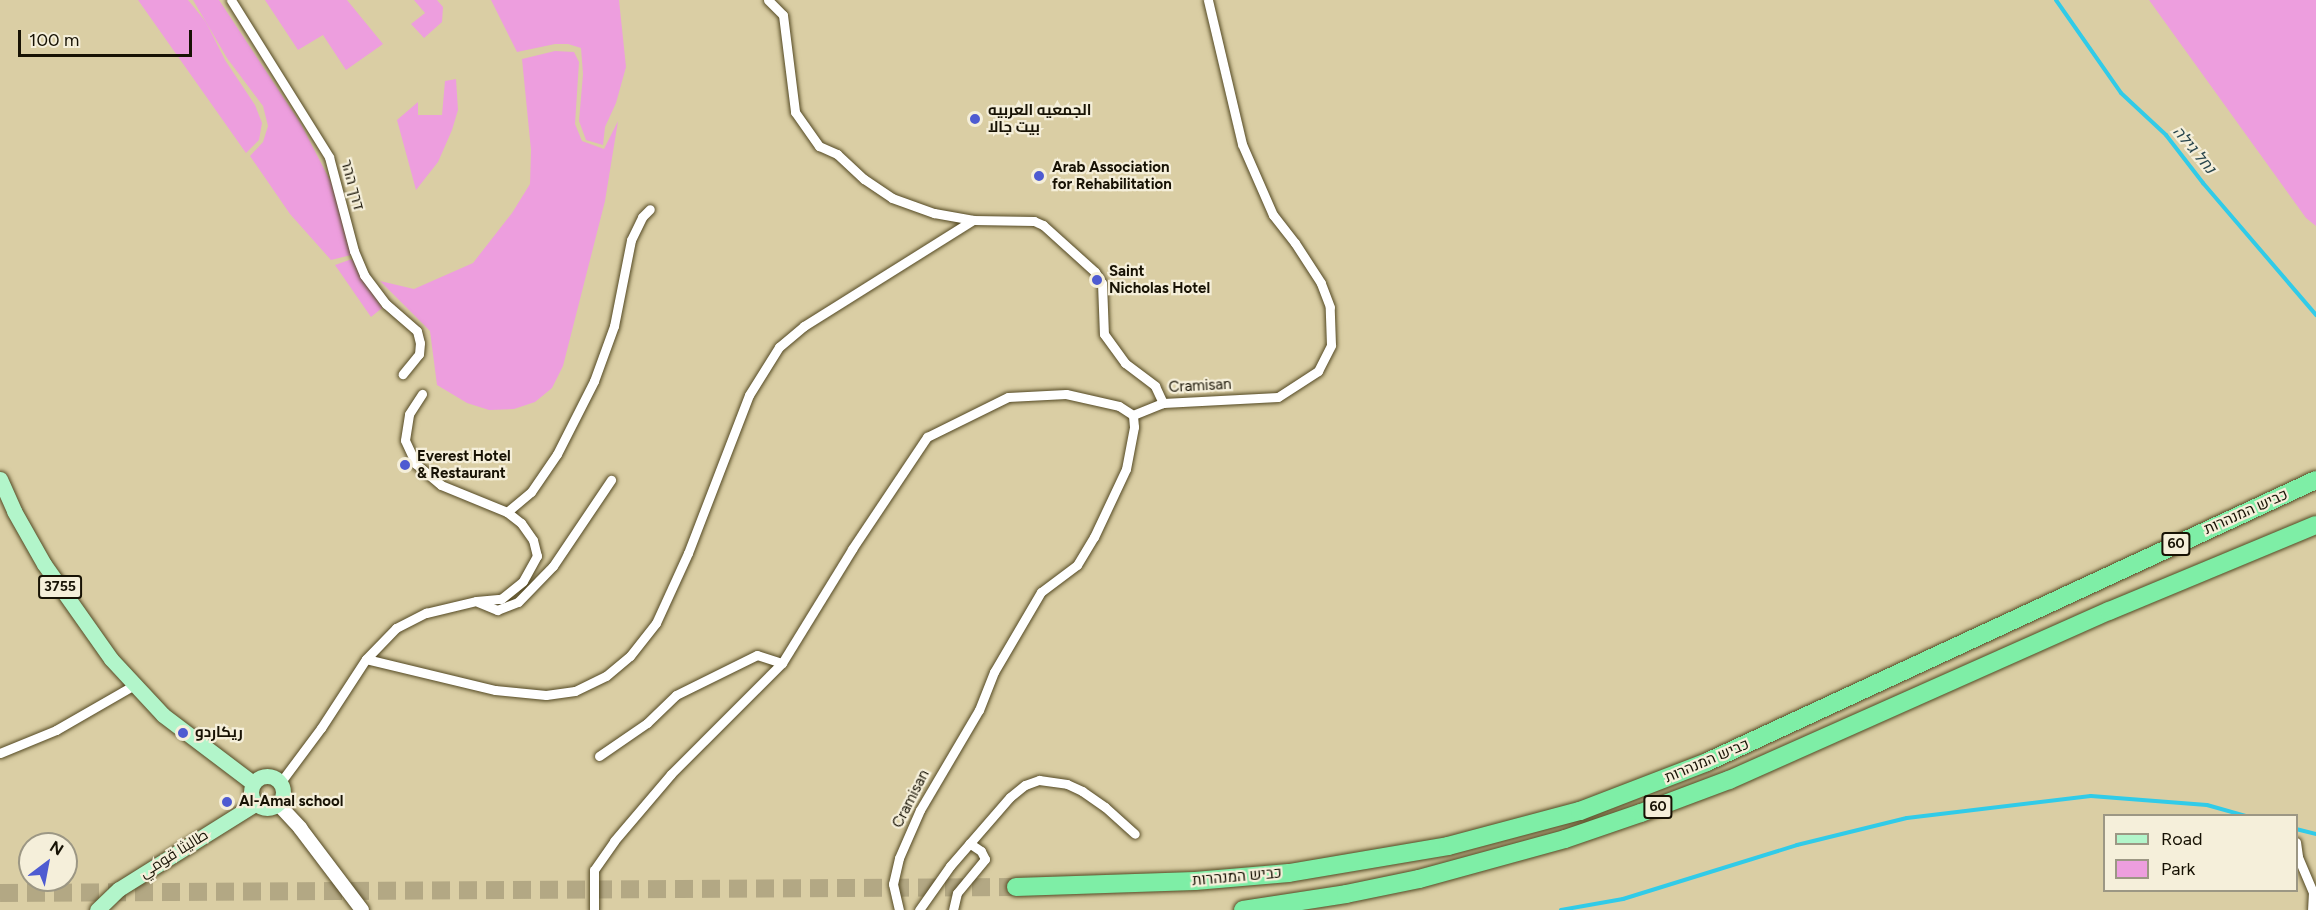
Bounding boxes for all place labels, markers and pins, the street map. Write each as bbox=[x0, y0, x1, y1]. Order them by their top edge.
place label: الجمعيه العربيه بيت جالا bbox=[988, 101, 1091, 136]
marker: الجمعيه العربيه بيت جالا bbox=[966, 110, 984, 128]
place label: Arab Association for Rehabilitation bbox=[1052, 158, 1172, 193]
marker: Arab Association for Rehabilitation bbox=[1030, 167, 1048, 185]
place label: Saint Nicholas Hotel bbox=[1109, 262, 1210, 297]
marker: Saint Nicholas Hotel bbox=[1090, 273, 1104, 287]
place label: Everest Hotel & Restaurant bbox=[417, 447, 511, 482]
marker: Everest Hotel & Restaurant bbox=[398, 458, 412, 472]
place label: ريكاردو bbox=[195, 724, 243, 742]
marker: ريكاردو bbox=[176, 726, 190, 740]
place label: Al-Amal school bbox=[239, 793, 343, 811]
marker: Al-Amal school bbox=[220, 795, 234, 809]

